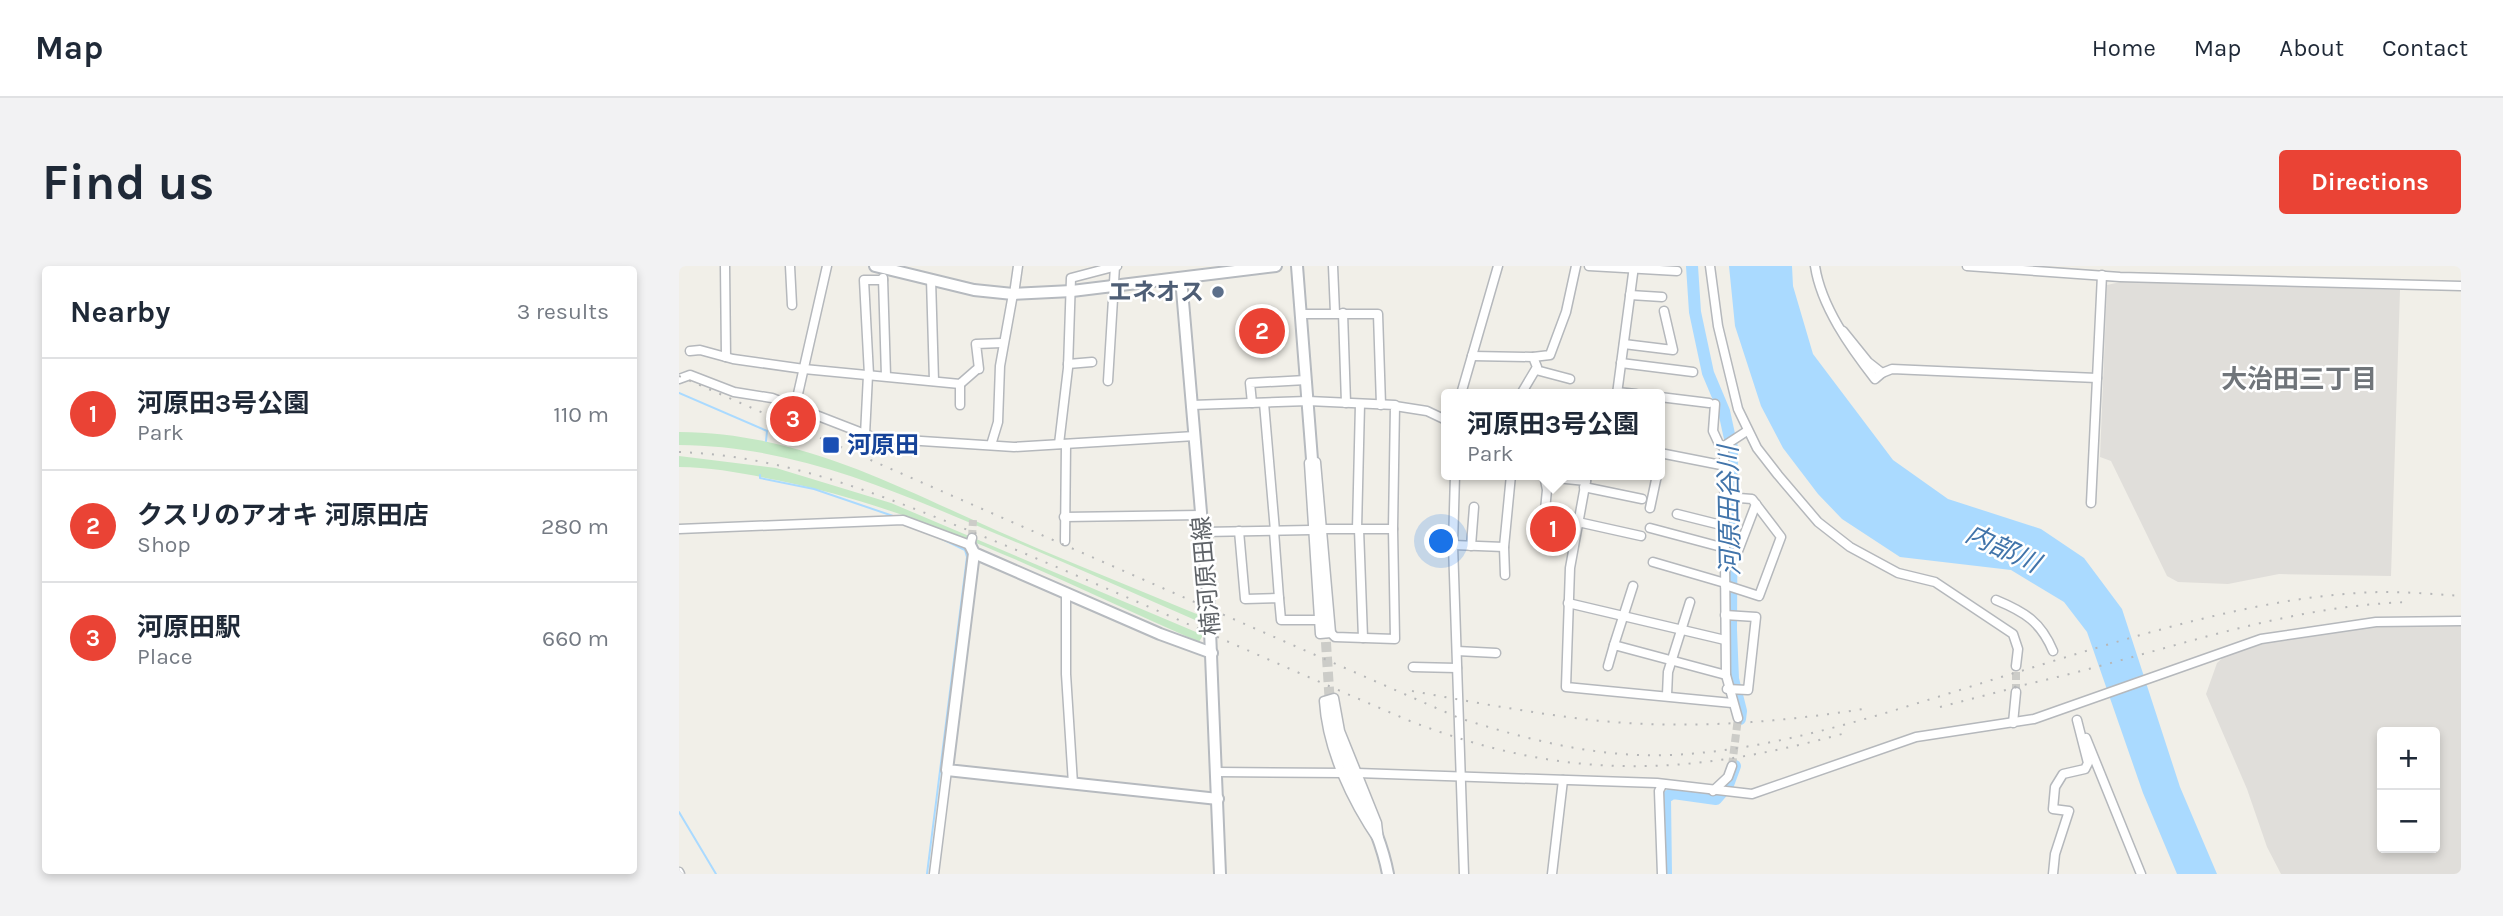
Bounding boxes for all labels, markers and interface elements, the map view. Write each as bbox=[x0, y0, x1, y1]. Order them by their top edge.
text: Map bbox=[35, 29, 103, 67]
text: Home bbox=[2092, 34, 2156, 62]
text: Map bbox=[2194, 34, 2241, 62]
text: About bbox=[2279, 34, 2344, 62]
text: Contact bbox=[2382, 34, 2468, 62]
button: Directions bbox=[2279, 150, 2461, 214]
text: Find us bbox=[42, 154, 214, 211]
place label: エネオス bbox=[1108, 278, 1204, 306]
marker: エネオス bbox=[1210, 284, 1226, 300]
text: Nearby bbox=[70, 294, 170, 330]
text: 3 results bbox=[517, 298, 609, 325]
pin: 2 bbox=[1239, 305, 1285, 357]
district label: 大治田三丁目 bbox=[2221, 364, 2377, 395]
text: 河原田3号公園 bbox=[137, 388, 309, 419]
popup bbox=[1441, 389, 1665, 480]
pin: 3 bbox=[770, 393, 816, 445]
text: 1 bbox=[89, 401, 97, 428]
text: 110 m bbox=[553, 401, 609, 428]
text: 河原田3号公園 bbox=[1467, 409, 1639, 440]
text: Park bbox=[137, 419, 184, 446]
place label: 河原田 bbox=[847, 431, 919, 459]
marker: 河原田 bbox=[821, 435, 841, 455]
text: Park bbox=[1467, 440, 1514, 467]
water label: 河原田谷川 bbox=[1713, 443, 1746, 576]
text: クスリのアオキ 河原田店 bbox=[137, 500, 429, 531]
pin: 1 bbox=[1530, 503, 1576, 555]
text: 2 bbox=[86, 513, 100, 540]
text: 280 m bbox=[541, 513, 609, 540]
street label: 楠河原田線 bbox=[1187, 515, 1225, 637]
water label: 内部川 bbox=[1961, 518, 2047, 580]
your location bbox=[1424, 524, 1458, 558]
text: Shop bbox=[137, 531, 191, 558]
text: 河原田駅 bbox=[137, 612, 241, 643]
text: 3 bbox=[86, 625, 100, 652]
text: 660 m bbox=[542, 625, 609, 652]
text: Place bbox=[137, 643, 193, 670]
map controls bbox=[2377, 727, 2440, 853]
button: + bbox=[2377, 727, 2440, 790]
button: − bbox=[2377, 790, 2440, 853]

